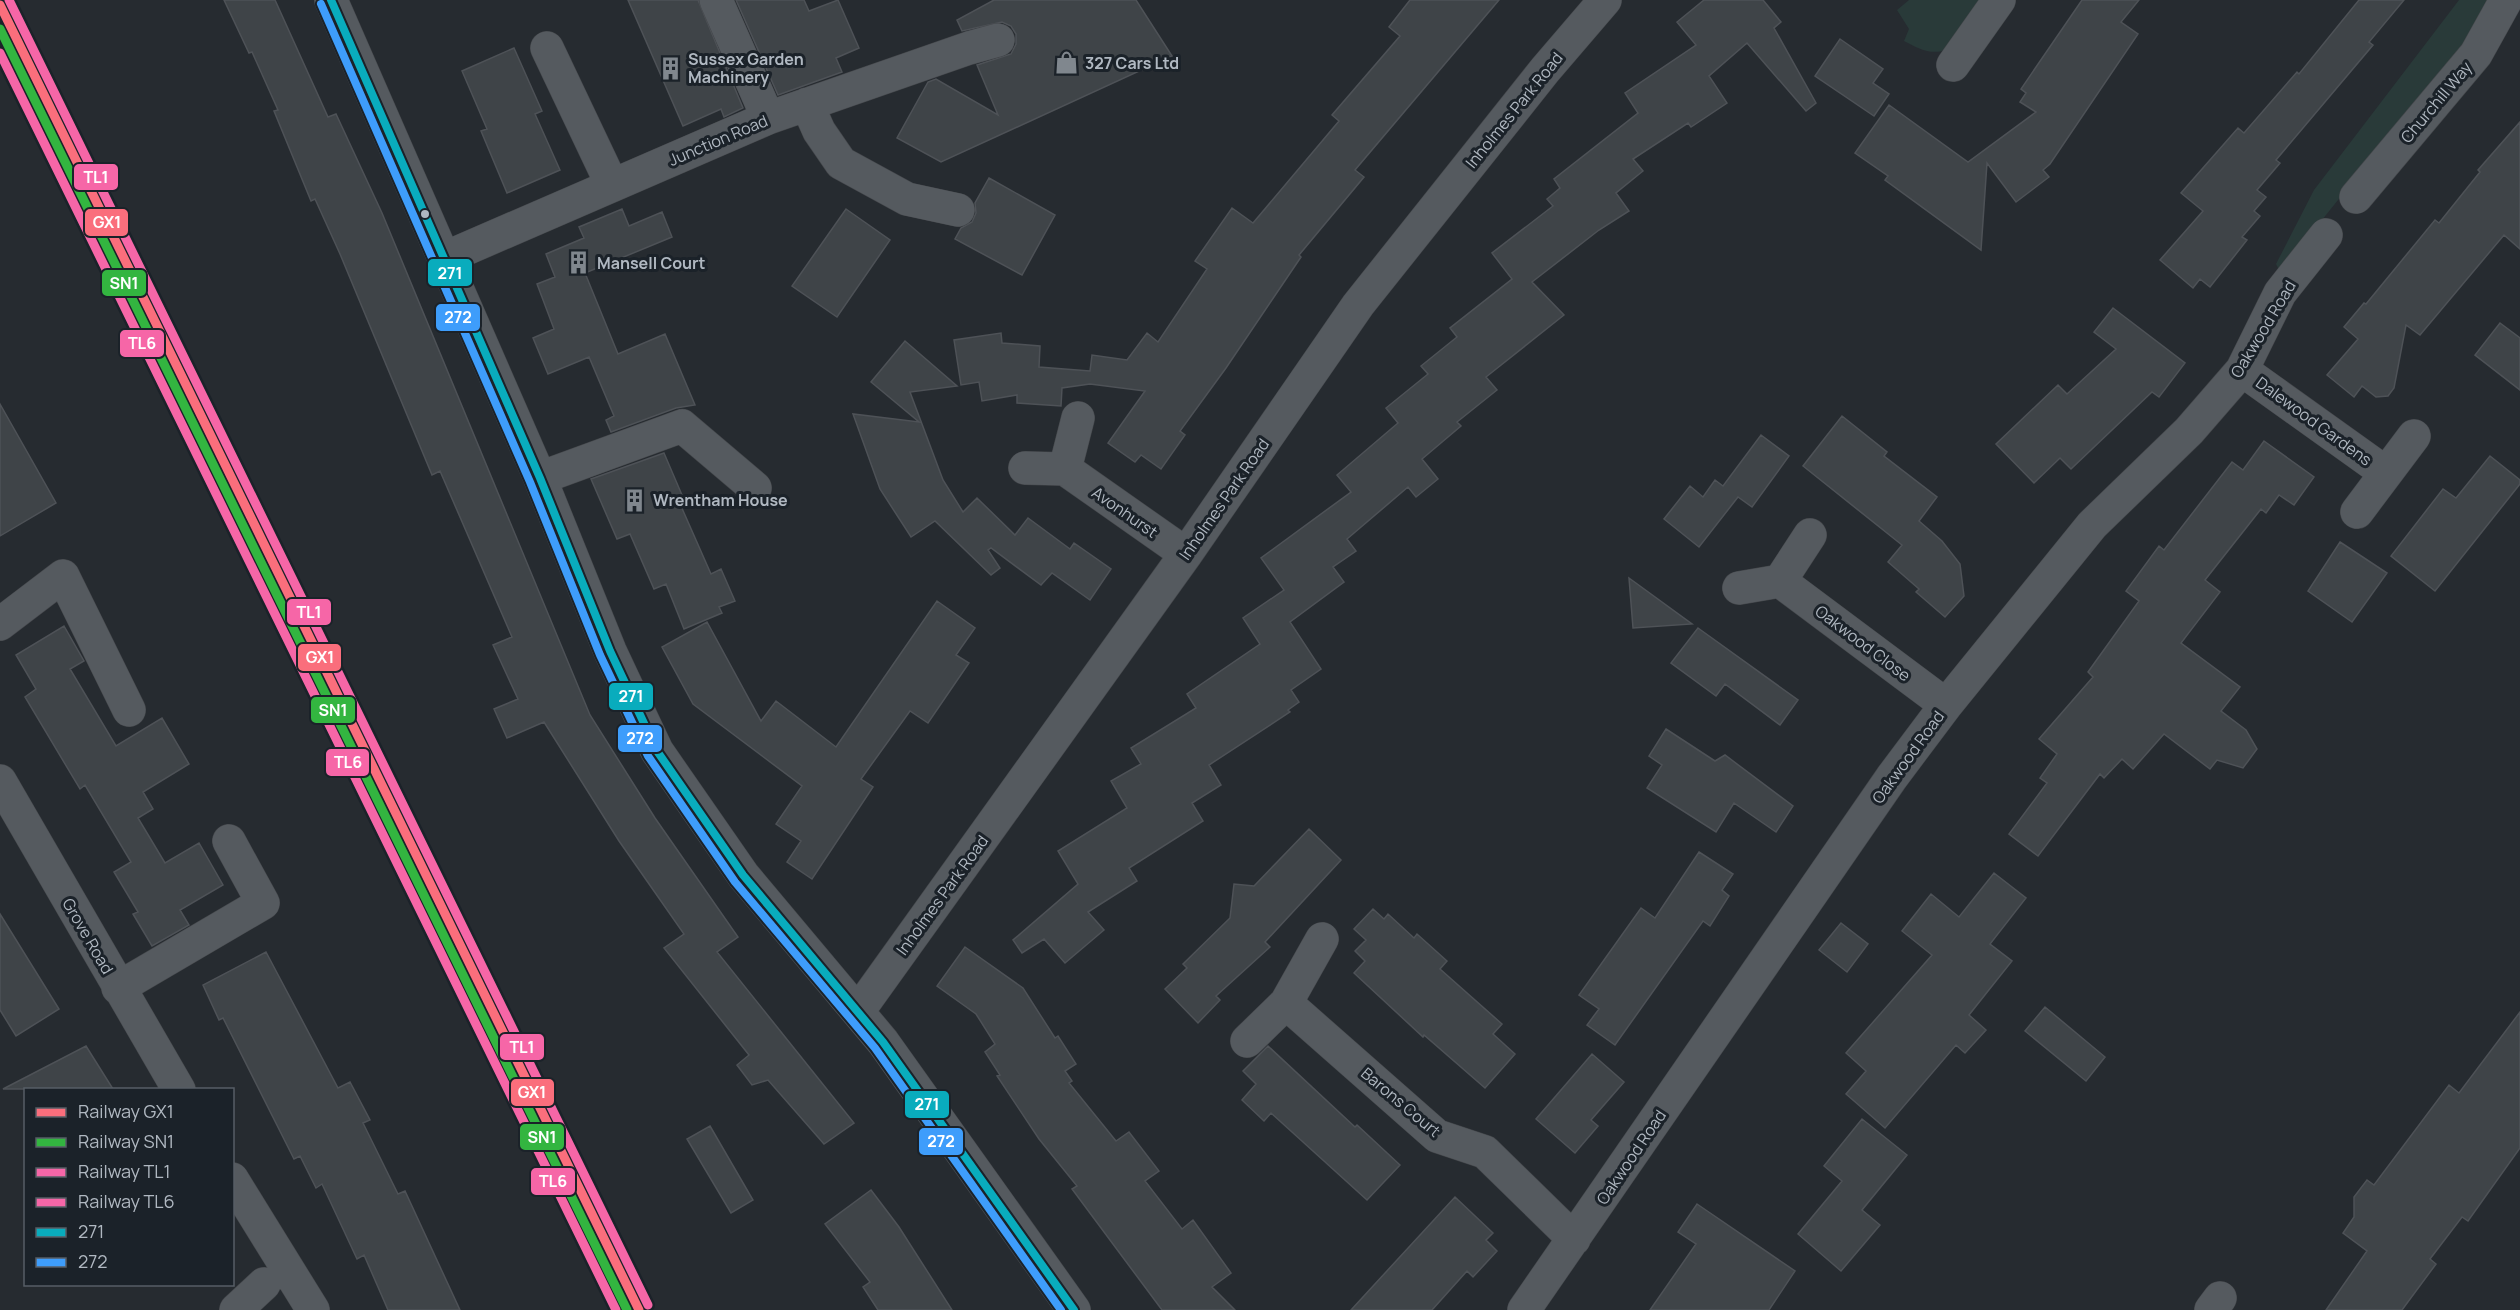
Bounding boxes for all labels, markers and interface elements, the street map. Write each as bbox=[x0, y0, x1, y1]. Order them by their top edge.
street label: Inholmes Park Road bbox=[1460, 47, 1568, 173]
place label: Sussex Garden Machinery bbox=[688, 48, 804, 88]
shop icon: 327 Cars Ltd bbox=[1054, 50, 1080, 76]
place label: 327 Cars Ltd bbox=[1085, 52, 1179, 74]
building icon: Sussex Garden Machinery bbox=[657, 55, 683, 81]
street label: Churchill Way bbox=[2395, 56, 2477, 147]
street label: Junction Road bbox=[665, 109, 771, 171]
line badge: TL1 bbox=[73, 163, 119, 191]
text: TL1 bbox=[83, 166, 109, 188]
line badge: GX1 bbox=[84, 208, 129, 237]
unlabelled marker bbox=[419, 208, 431, 220]
text: GX1 bbox=[93, 211, 121, 233]
building icon: Mansell Court bbox=[566, 250, 592, 276]
place label: Mansell Court bbox=[597, 252, 705, 274]
line badge: 271 bbox=[427, 258, 473, 287]
text: 271 bbox=[437, 262, 463, 284]
line badge: SN1 bbox=[101, 269, 147, 297]
text: SN1 bbox=[109, 272, 139, 294]
street label: Oakwood Road bbox=[2225, 276, 2301, 382]
line badge: 272 bbox=[435, 303, 481, 332]
text: 272 bbox=[444, 306, 472, 328]
line badge: TL6 bbox=[119, 329, 165, 358]
text: TL6 bbox=[128, 332, 156, 354]
street label: Dalewood Gardens bbox=[2252, 371, 2376, 471]
street label: Inholmes Park Road bbox=[1174, 434, 1274, 564]
street label: Avonhurst bbox=[1088, 481, 1162, 543]
building icon: Wrentham House bbox=[622, 487, 648, 513]
place label: Wrentham House bbox=[653, 489, 788, 511]
line badge: TL1 bbox=[286, 598, 332, 626]
street label: Oakwood Close bbox=[1811, 600, 1915, 686]
text: TL1 bbox=[296, 601, 322, 623]
line badge: GX1 bbox=[297, 643, 342, 672]
text: GX1 bbox=[306, 646, 334, 668]
line badge: 271 bbox=[608, 682, 654, 711]
text: 271 bbox=[618, 685, 644, 707]
line badge: SN1 bbox=[310, 696, 356, 724]
text: SN1 bbox=[318, 699, 348, 721]
street label: Oakwood Road bbox=[1867, 706, 1949, 808]
line badge: 272 bbox=[617, 724, 663, 753]
text: 272 bbox=[626, 727, 654, 749]
line badge: TL6 bbox=[325, 748, 370, 777]
text: TL6 bbox=[334, 751, 362, 773]
street label: Inholmes Park Road bbox=[891, 831, 993, 959]
street label: Grove Road bbox=[57, 894, 119, 978]
line badge: TL1 bbox=[499, 1033, 545, 1061]
text: TL1 bbox=[509, 1036, 535, 1058]
street label: Barons Court bbox=[1357, 1062, 1445, 1142]
line badge: GX1 bbox=[510, 1078, 555, 1107]
text: GX1 bbox=[518, 1081, 546, 1103]
legend bbox=[24, 1088, 234, 1286]
line badge: 271 bbox=[904, 1090, 950, 1119]
text: 271 bbox=[914, 1093, 940, 1115]
text: Railway GX1 bbox=[78, 1099, 174, 1123]
street label: Oakwood Road bbox=[1591, 1105, 1671, 1209]
line badge: SN1 bbox=[519, 1123, 565, 1151]
text: SN1 bbox=[527, 1126, 557, 1148]
line badge: 272 bbox=[918, 1127, 964, 1156]
text: Railway SN1 bbox=[78, 1129, 174, 1153]
text: 272 bbox=[927, 1130, 955, 1152]
text: Railway TL1 bbox=[78, 1159, 171, 1183]
line badge: TL6 bbox=[530, 1167, 576, 1196]
text: TL6 bbox=[539, 1170, 567, 1192]
text: Railway TL6 bbox=[78, 1189, 175, 1213]
text: 271 bbox=[78, 1219, 104, 1243]
text: 272 bbox=[78, 1249, 108, 1273]

